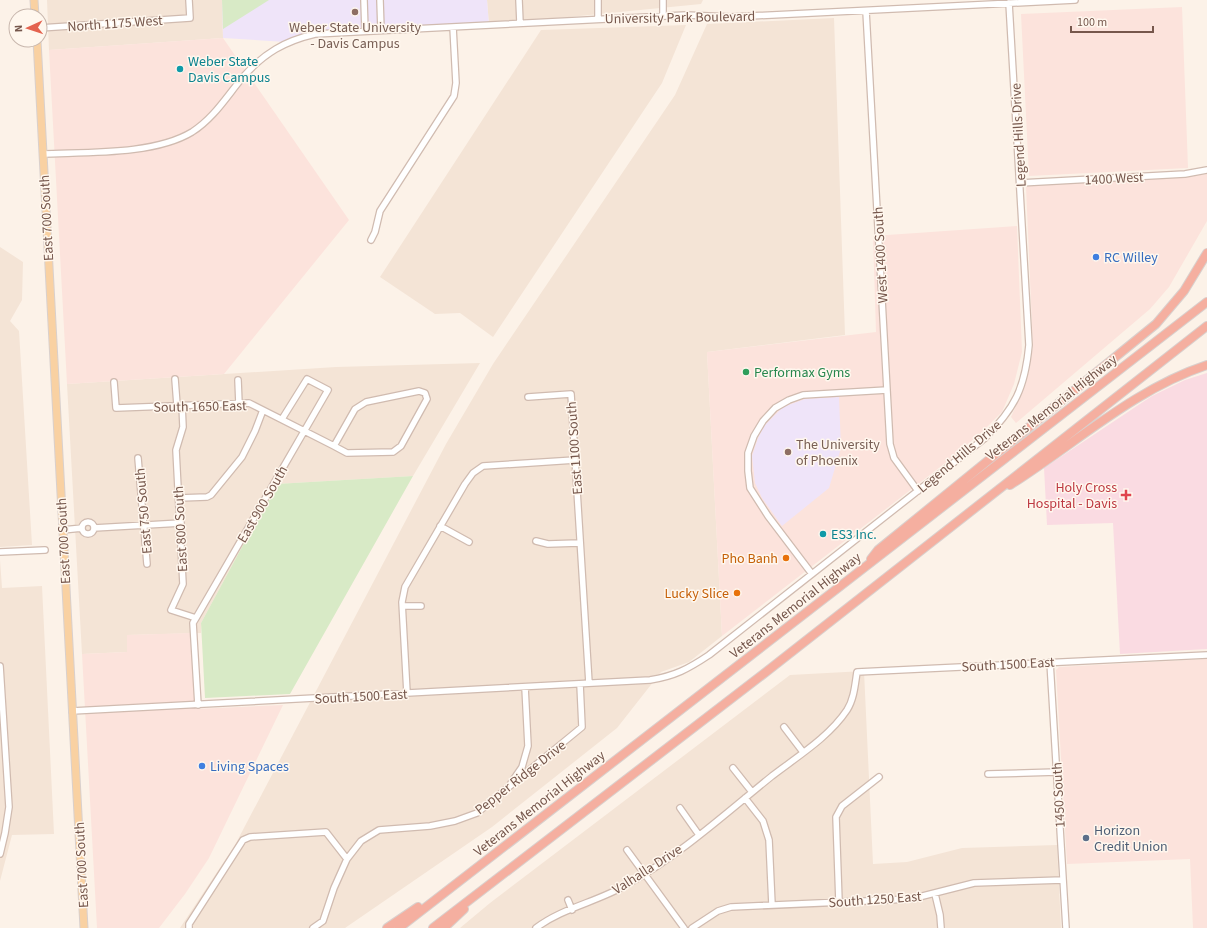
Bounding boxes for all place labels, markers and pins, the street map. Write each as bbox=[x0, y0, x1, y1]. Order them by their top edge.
marker: Weber State University - Davis Campus bbox=[350, 7, 360, 17]
place label: Weber State University - Davis Campus bbox=[289, 18, 421, 54]
place label: Weber State Davis Campus bbox=[188, 52, 270, 88]
marker: Weber State Davis Campus bbox=[175, 64, 185, 74]
place label: RC Willey bbox=[1104, 248, 1158, 268]
marker: RC Willey bbox=[1091, 252, 1101, 262]
place label: Performax Gyms bbox=[754, 363, 850, 383]
marker: Performax Gyms bbox=[741, 367, 751, 377]
place label: The University of Phoenix bbox=[796, 435, 880, 471]
marker: The University of Phoenix bbox=[783, 447, 793, 457]
place label: Holy Cross Hospital - Davis bbox=[1027, 478, 1117, 514]
marker: Holy Cross Hospital - Davis bbox=[1120, 489, 1132, 501]
place label: ES3 Inc. bbox=[831, 525, 877, 545]
marker: ES3 Inc. bbox=[818, 529, 828, 539]
place label: Pho Banh bbox=[722, 549, 778, 569]
marker: Pho Banh bbox=[781, 553, 791, 563]
place label: Lucky Slice bbox=[665, 584, 729, 604]
marker: Lucky Slice bbox=[732, 588, 742, 598]
place label: Living Spaces bbox=[210, 757, 289, 777]
marker: Living Spaces bbox=[197, 761, 207, 771]
place label: Horizon Credit Union bbox=[1094, 821, 1168, 857]
marker: Horizon Credit Union bbox=[1081, 833, 1091, 843]

